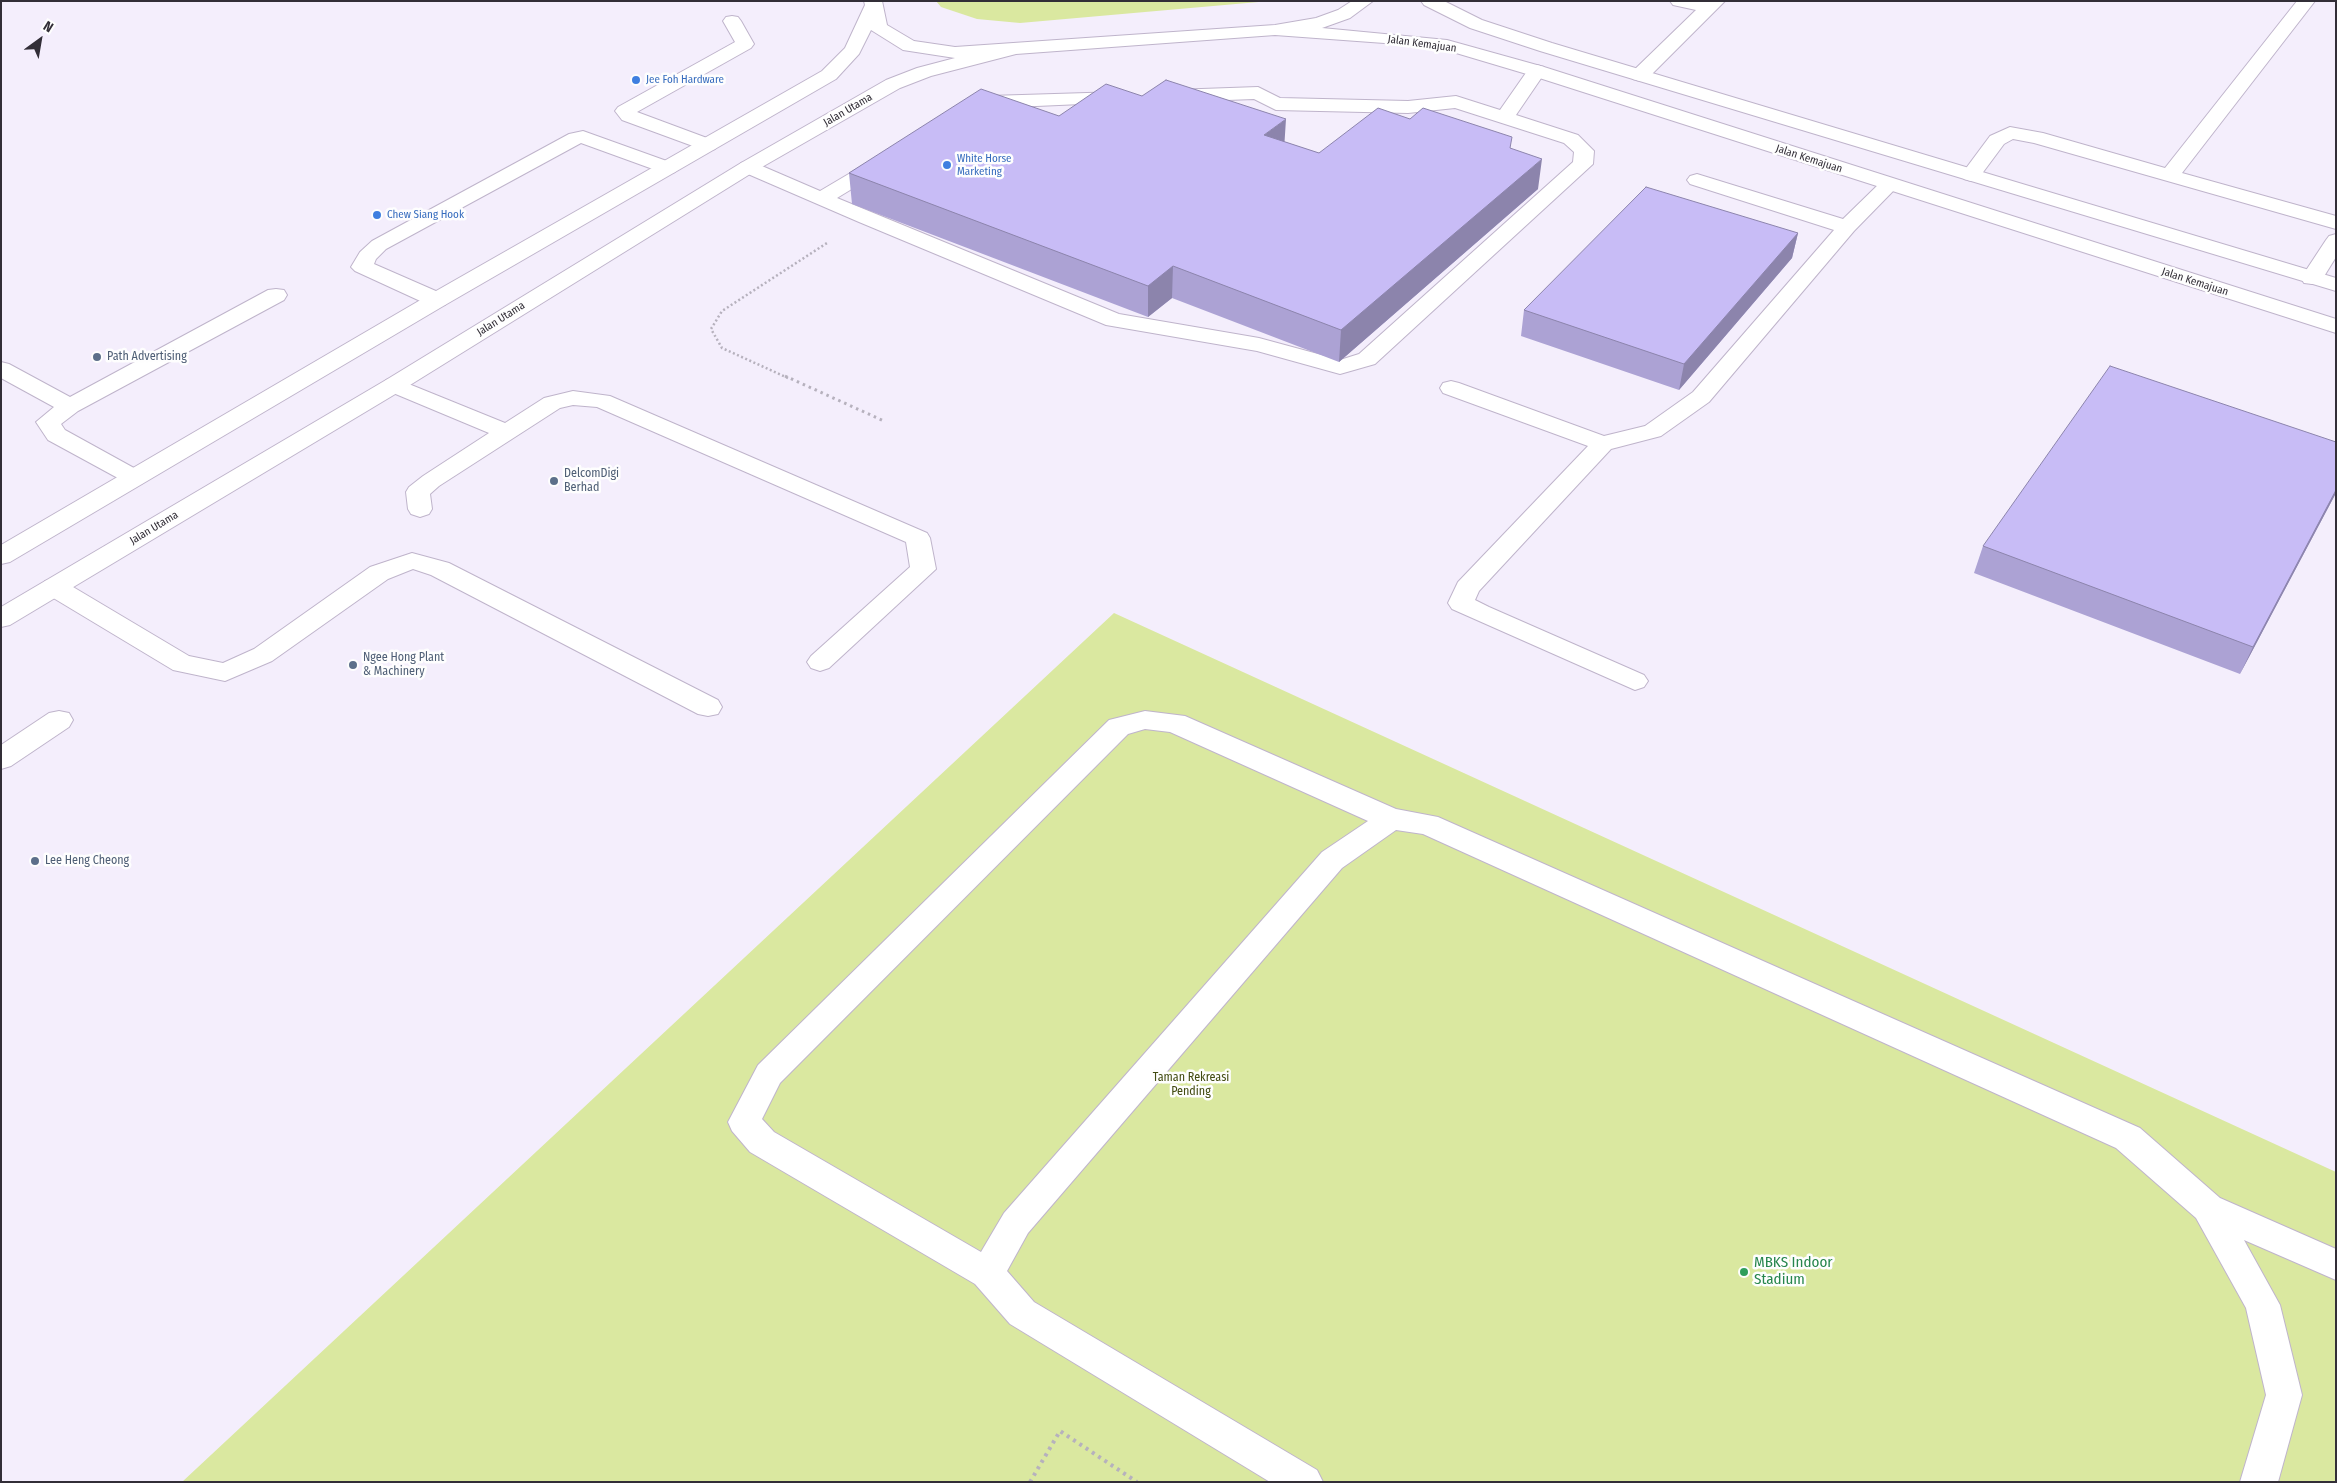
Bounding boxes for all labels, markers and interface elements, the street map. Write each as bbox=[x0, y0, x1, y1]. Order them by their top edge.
north arrow bbox=[15, 15, 65, 65]
text: N bbox=[40, 17, 56, 36]
street label: Jalan Kemajuan bbox=[1387, 33, 1457, 55]
place label: Jee Foh Hardware bbox=[646, 73, 724, 87]
marker: Jee Foh Hardware bbox=[630, 74, 642, 86]
street label: Jalan Utama bbox=[821, 91, 875, 129]
street label: Jalan Kemajuan bbox=[1774, 142, 1844, 176]
place label: White Horse Marketing bbox=[957, 152, 1012, 178]
marker: White Horse Marketing bbox=[941, 159, 953, 171]
place label: Chew Siang Hook bbox=[387, 208, 464, 222]
marker: Chew Siang Hook bbox=[371, 209, 383, 221]
street label: Jalan Kemajuan bbox=[2160, 265, 2230, 299]
street label: Jalan Utama bbox=[475, 299, 527, 339]
place label: Path Advertising bbox=[107, 350, 187, 364]
marker: Path Advertising bbox=[91, 351, 103, 363]
place label: DelcomDigi Berhad bbox=[564, 467, 619, 495]
marker: DelcomDigi Berhad bbox=[548, 475, 560, 487]
street label: Jalan Utama bbox=[127, 508, 181, 548]
place label: Ngee Hong Plant & Machinery bbox=[363, 651, 444, 679]
marker: Ngee Hong Plant & Machinery bbox=[347, 659, 359, 671]
place label: Lee Heng Cheong bbox=[45, 854, 129, 868]
marker: Lee Heng Cheong bbox=[29, 855, 41, 867]
park label: Taman Rekreasi Pending bbox=[1153, 1071, 1229, 1099]
place label: MBKS Indoor Stadium bbox=[1754, 1254, 1833, 1289]
marker: MBKS Indoor Stadium bbox=[1738, 1266, 1750, 1278]

